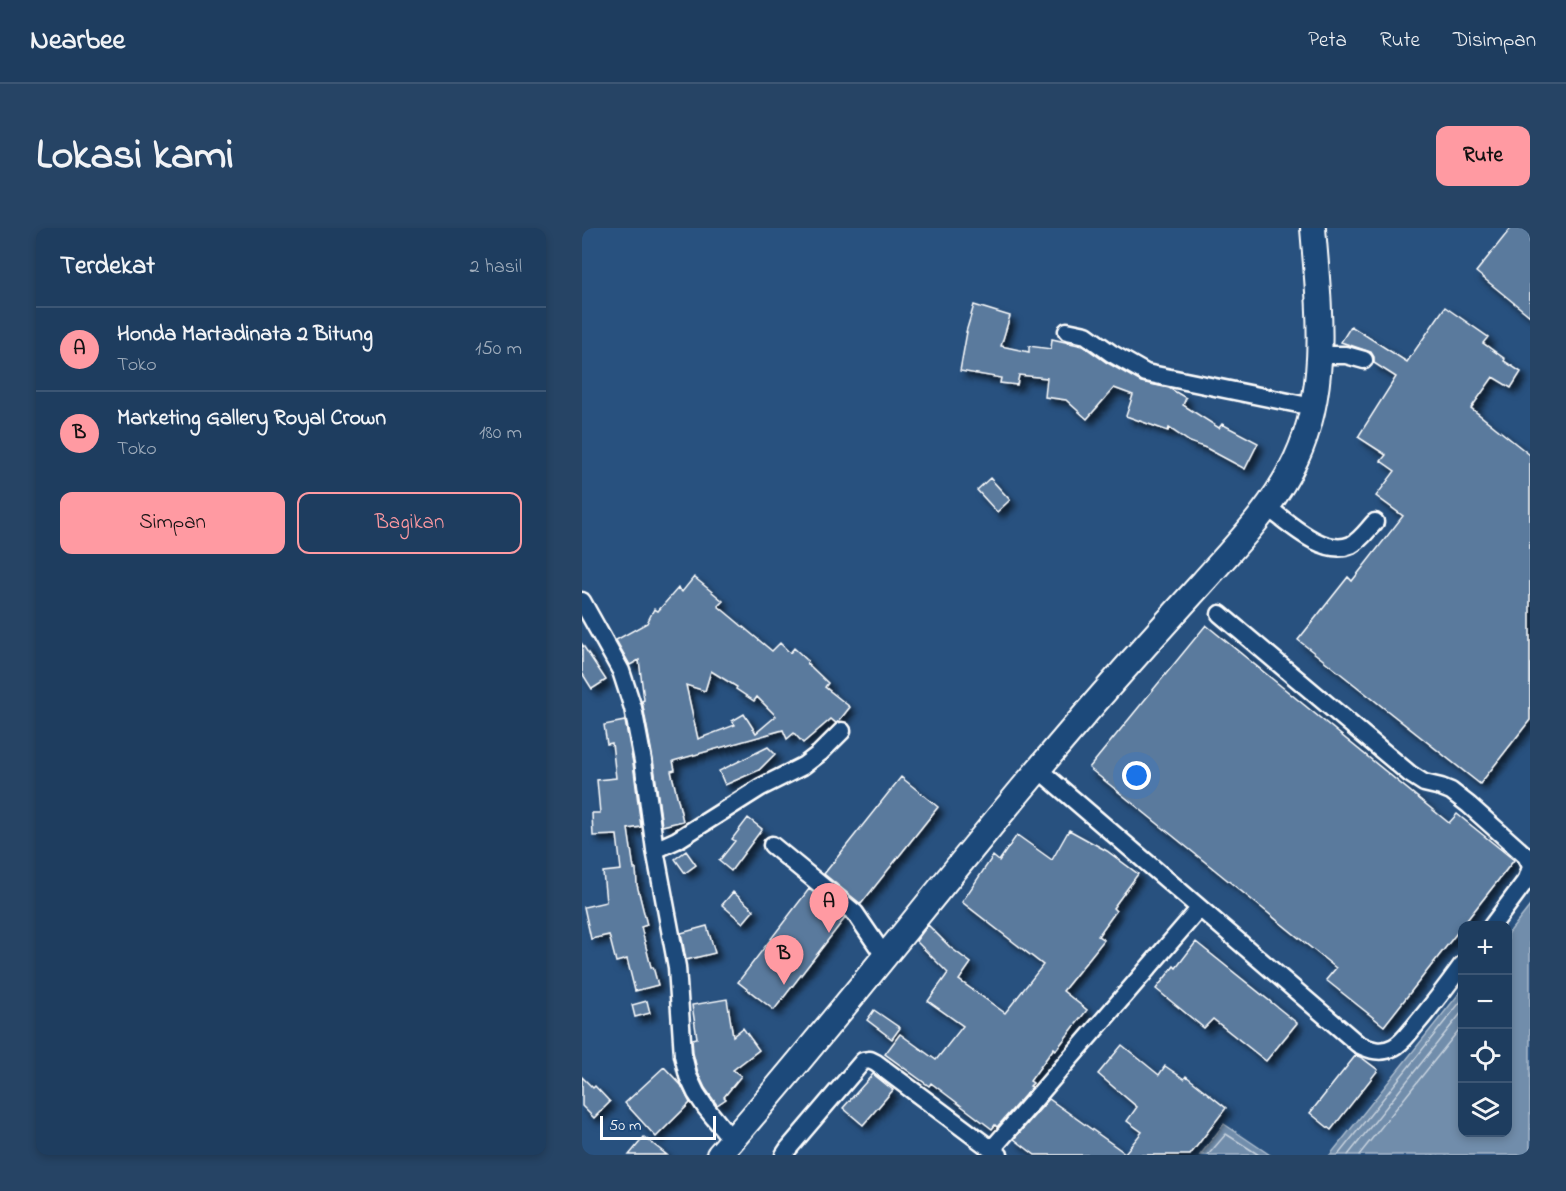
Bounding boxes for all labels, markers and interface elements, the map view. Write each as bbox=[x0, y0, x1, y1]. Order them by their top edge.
text: Nearbee bbox=[30, 21, 125, 62]
text: Peta bbox=[1308, 26, 1347, 56]
text: Rute bbox=[1380, 26, 1420, 56]
text: Disimpan bbox=[1453, 26, 1536, 56]
text: Lokasi kami bbox=[36, 126, 234, 187]
button: Rute bbox=[1436, 126, 1530, 186]
text: Terdekat bbox=[60, 248, 155, 286]
text: 2 hasil bbox=[470, 253, 522, 282]
text: Honda Martadinata 2 Bitung bbox=[117, 319, 373, 351]
text: A bbox=[73, 335, 86, 364]
text: 150 m bbox=[475, 335, 522, 364]
text: Toko bbox=[117, 351, 157, 380]
text: Marketing Gallery Royal Crown bbox=[117, 403, 386, 435]
text: B bbox=[73, 419, 86, 448]
text: 180 m bbox=[479, 419, 522, 448]
text: Toko bbox=[117, 435, 157, 464]
button: Simpan bbox=[60, 492, 285, 554]
button: Bagikan bbox=[297, 492, 522, 554]
your location bbox=[1122, 761, 1151, 790]
pin: A bbox=[810, 884, 848, 933]
map controls bbox=[1458, 921, 1512, 1137]
button: + bbox=[1458, 921, 1512, 975]
pin: B bbox=[764, 936, 804, 985]
button: − bbox=[1458, 975, 1512, 1029]
button: locate bbox=[1458, 1029, 1512, 1083]
button: layers bbox=[1458, 1083, 1512, 1137]
scale bar bbox=[600, 1113, 716, 1140]
text: 50 m bbox=[609, 1114, 641, 1138]

